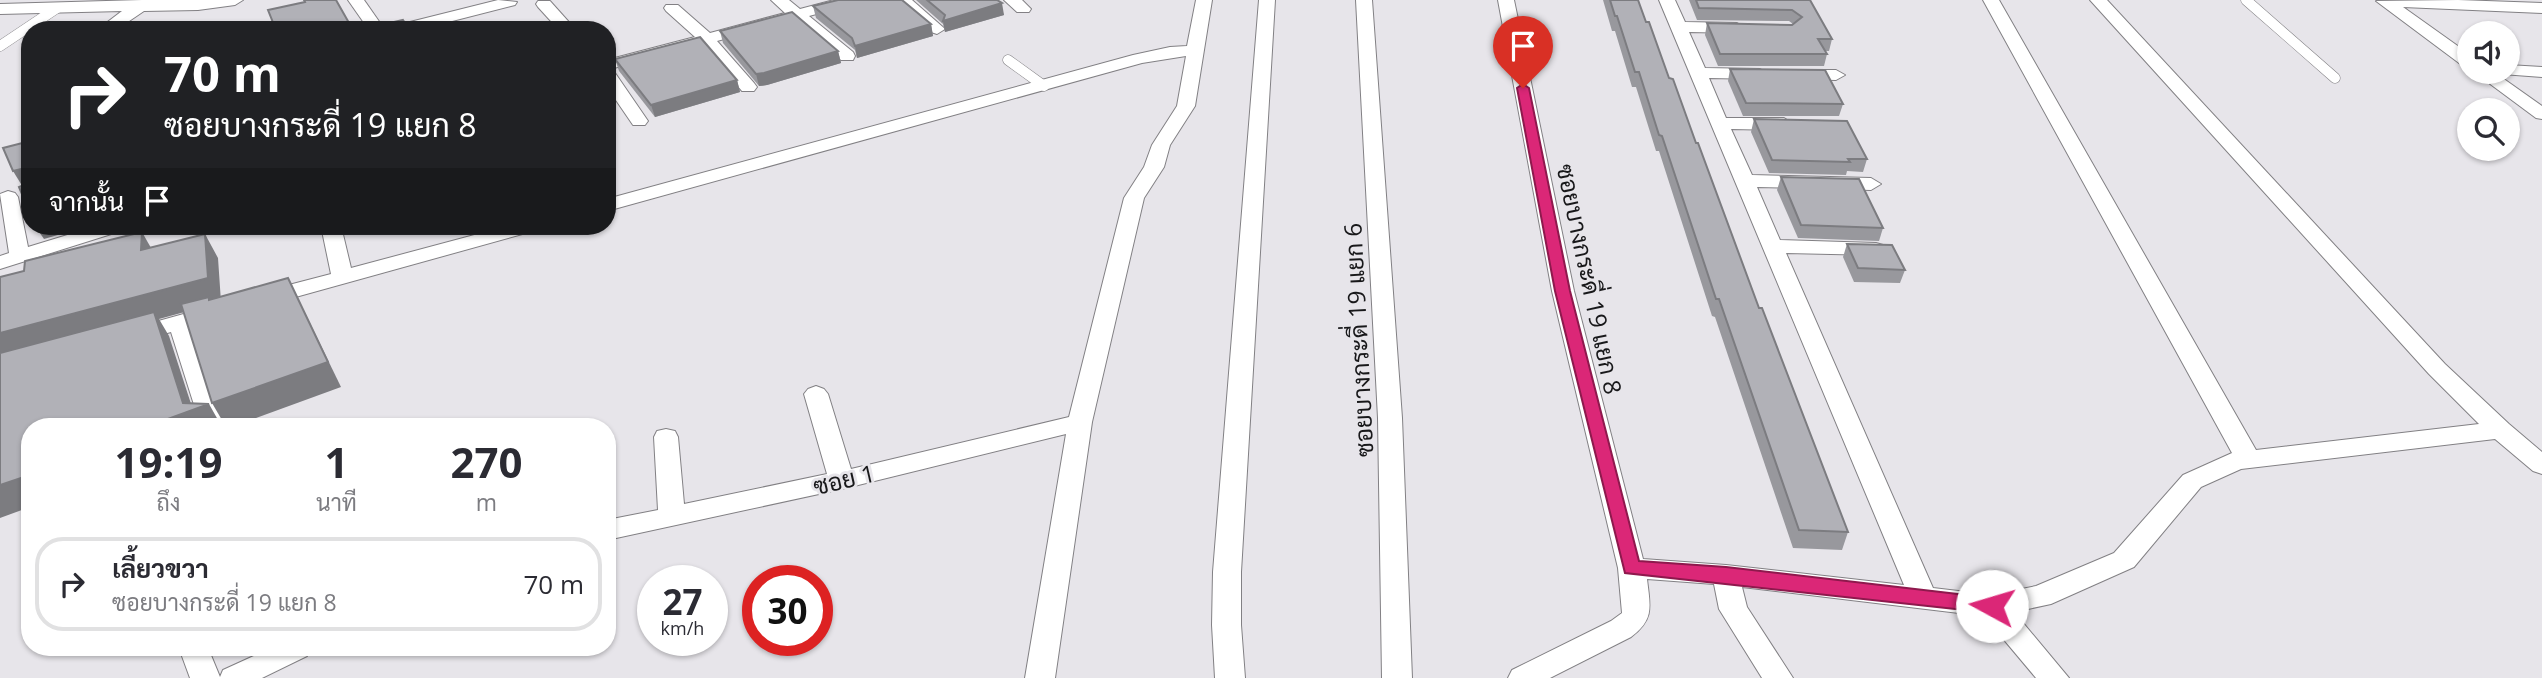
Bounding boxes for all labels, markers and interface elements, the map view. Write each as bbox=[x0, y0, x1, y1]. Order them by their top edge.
pin bbox=[1493, 16, 1553, 88]
map controls bbox=[2457, 21, 2520, 161]
button: sound bbox=[2457, 21, 2520, 84]
icon: arrive bbox=[1504, 27, 1542, 65]
text: 70 m bbox=[164, 40, 281, 106]
icon: right bbox=[49, 49, 140, 140]
button: search bbox=[2457, 98, 2520, 161]
text: ซอยบางกระดี่ 19 แยก 8 bbox=[164, 103, 477, 146]
street label: ซอยบางกระดี่ 19 แยก 8 bbox=[1549, 160, 1633, 397]
icon: arrive bbox=[138, 182, 176, 220]
text: จากนั้น bbox=[49, 183, 124, 219]
street label: ซอยบางกระดี่ 19 แยก 6 bbox=[1332, 222, 1381, 458]
text: 19:19 bbox=[114, 433, 223, 490]
text: 1 bbox=[324, 433, 348, 490]
text: 270 bbox=[450, 433, 522, 490]
street label: ซอย 1 bbox=[810, 456, 878, 502]
text: ถึง bbox=[157, 486, 180, 518]
text: นาที bbox=[316, 486, 357, 518]
text: m bbox=[476, 486, 497, 518]
text: เลี้ยวขวา bbox=[112, 550, 209, 586]
icon: right bbox=[53, 565, 91, 603]
speed limit sign: 30 bbox=[742, 565, 833, 656]
text: 70 m bbox=[523, 566, 584, 602]
position arrow bbox=[1955, 569, 2029, 643]
text: 27 bbox=[662, 578, 703, 625]
text: ซอยบางกระดี่ 19 แยก 8 bbox=[112, 586, 337, 618]
text: km/h bbox=[661, 616, 704, 640]

